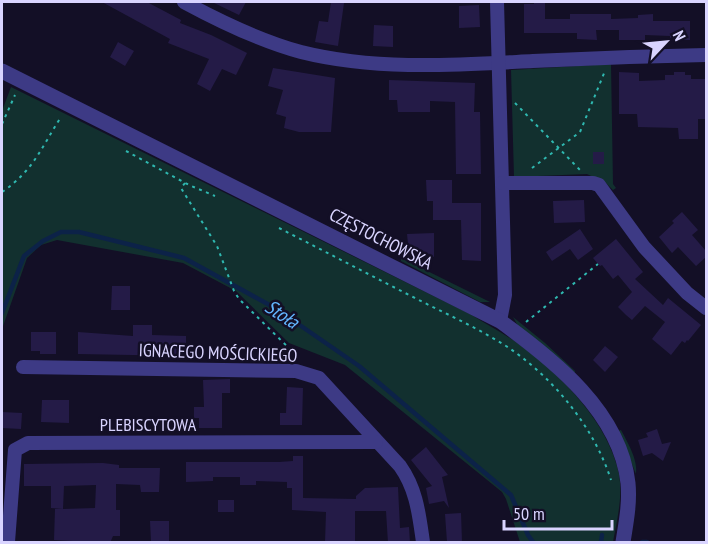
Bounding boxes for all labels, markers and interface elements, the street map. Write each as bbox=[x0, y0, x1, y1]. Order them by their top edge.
north arrow bbox=[636, 12, 696, 72]
text: N bbox=[669, 27, 690, 44]
street label: CZĘSTOCHOWSKA bbox=[326, 203, 437, 275]
water label: Stoła bbox=[260, 294, 305, 335]
street label: IGNACEGO MOŚCICKIEGO bbox=[138, 338, 298, 367]
street label: PLEBISCYTOWA bbox=[100, 413, 197, 436]
scale bar bbox=[504, 493, 612, 531]
text: 50 m bbox=[513, 502, 545, 525]

